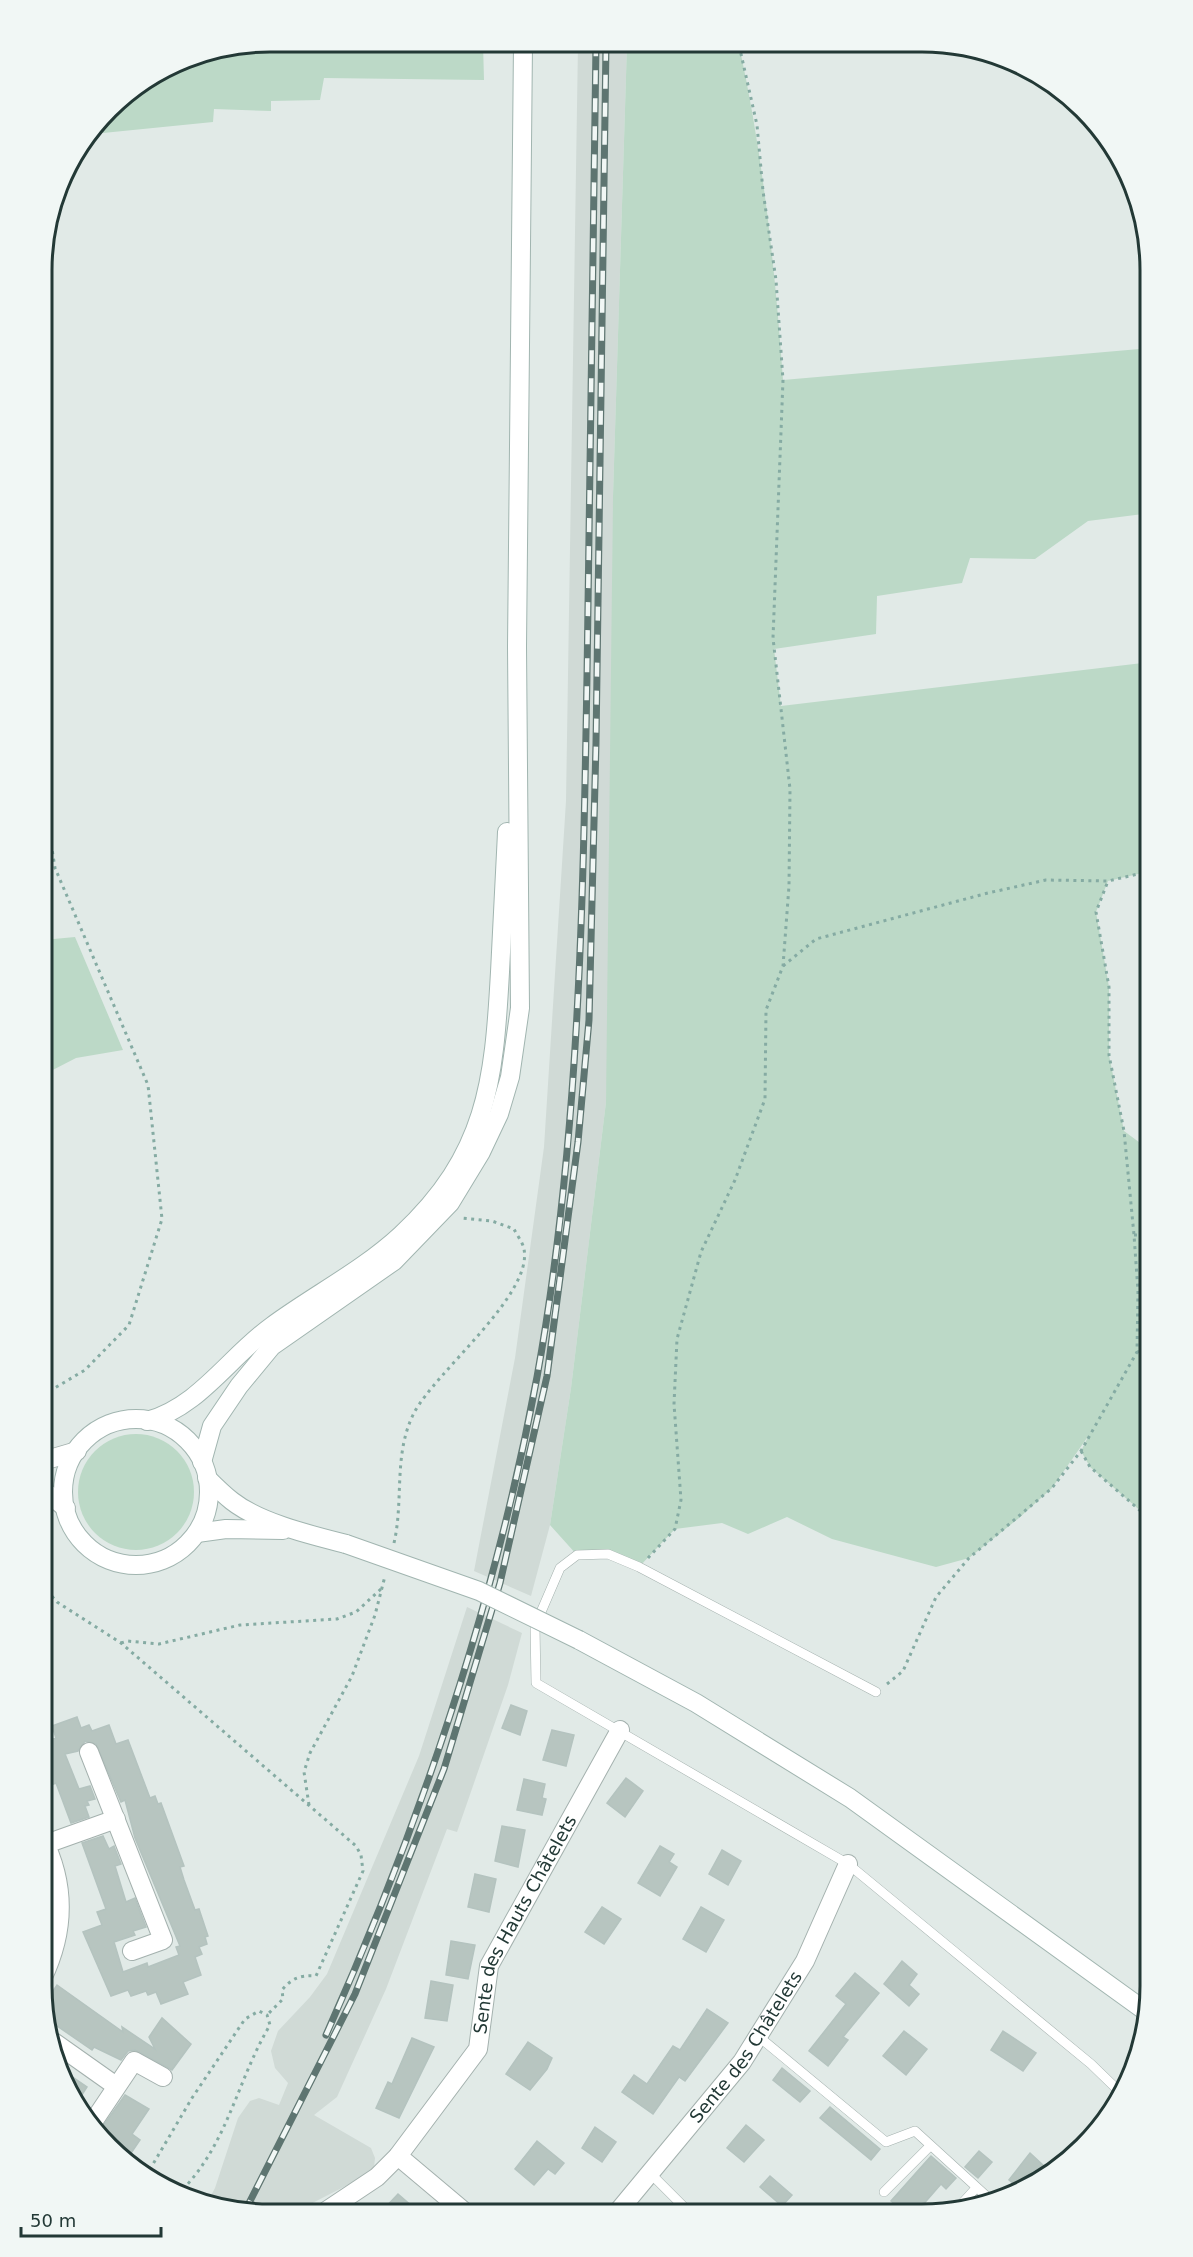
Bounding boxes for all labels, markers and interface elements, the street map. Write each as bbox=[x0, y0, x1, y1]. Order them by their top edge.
street label: Sente des Hauts Châtelets bbox=[469, 1811, 581, 2035]
street label: Sente des Châtelets bbox=[685, 1967, 806, 2127]
scale bar bbox=[21, 2200, 160, 2238]
text: 50 m bbox=[30, 2210, 76, 2231]

